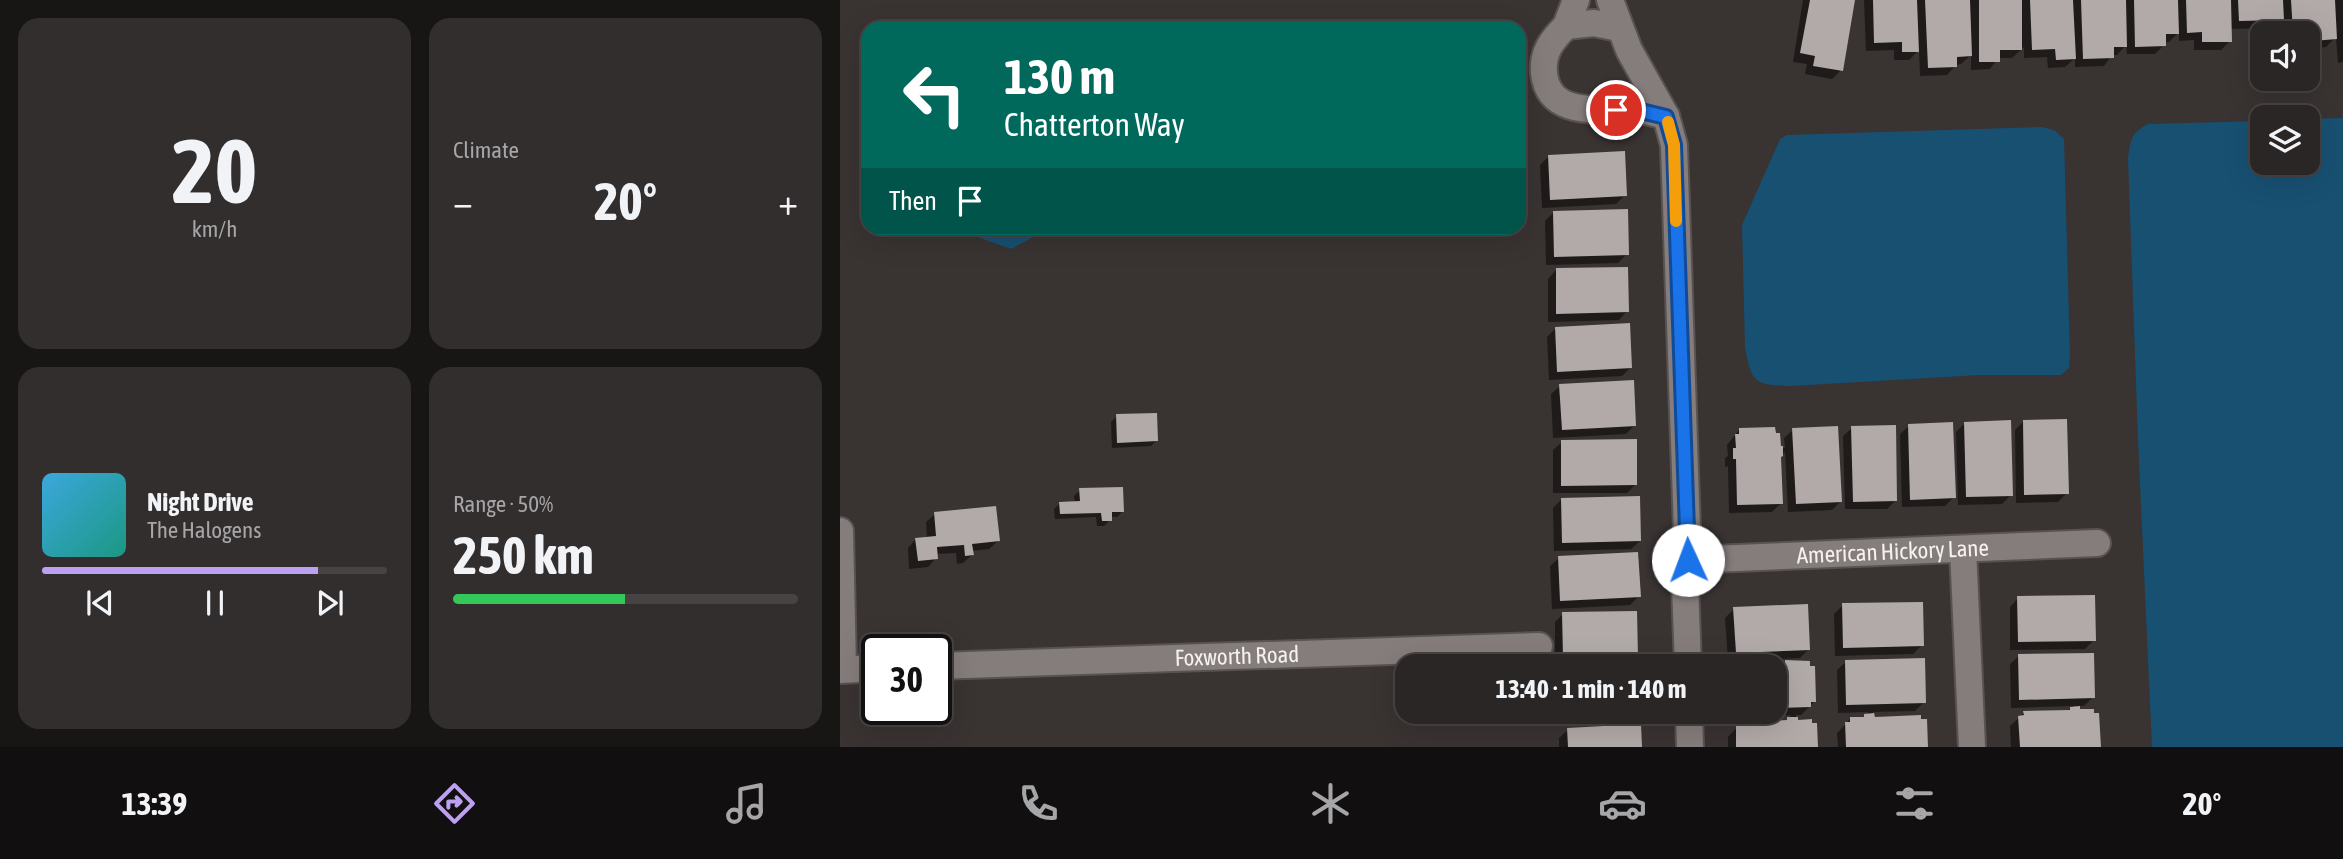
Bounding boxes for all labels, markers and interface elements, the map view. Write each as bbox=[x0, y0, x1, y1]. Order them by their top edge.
map controls bbox=[2250, 21, 2320, 175]
button: sound bbox=[2250, 21, 2320, 91]
text: 130 m bbox=[1004, 48, 1115, 104]
icon: left bbox=[889, 49, 980, 140]
pin bbox=[1586, 80, 1646, 140]
icon: arrive bbox=[1597, 91, 1635, 129]
button: layers bbox=[2250, 105, 2320, 175]
text: Chatterton Way bbox=[1004, 106, 1185, 143]
text: 20 bbox=[172, 118, 257, 222]
text: Climate bbox=[453, 137, 519, 163]
text: 20° bbox=[594, 171, 657, 231]
text: − bbox=[453, 180, 473, 223]
text: + bbox=[778, 180, 798, 223]
icon: arrive bbox=[951, 182, 989, 220]
text: Then bbox=[889, 186, 937, 216]
text: km/h bbox=[192, 216, 237, 242]
text: Night Drive bbox=[147, 487, 254, 517]
text: Range · 50% bbox=[453, 491, 553, 517]
text: The Halogens bbox=[147, 517, 261, 543]
position arrow bbox=[1651, 523, 1725, 597]
text: 250 km bbox=[453, 525, 594, 585]
street label: American Hickory Lane bbox=[1796, 535, 1989, 568]
icon: previous bbox=[81, 584, 119, 622]
icon: pause bbox=[196, 584, 234, 622]
icon: next bbox=[311, 584, 349, 622]
speed limit sign: 30 bbox=[861, 634, 952, 725]
street label: Foxworth Road bbox=[1174, 641, 1299, 671]
text: 13:40 · 1 min · 140 m bbox=[1496, 674, 1686, 704]
icon: directions bbox=[430, 779, 479, 828]
icon: music bbox=[722, 779, 771, 828]
icon: phone bbox=[1014, 779, 1063, 828]
icon: climate bbox=[1306, 779, 1355, 828]
icon: car bbox=[1598, 779, 1647, 828]
icon: filters bbox=[1890, 779, 1939, 828]
text: 13:39 bbox=[122, 785, 187, 822]
text: 20° bbox=[2182, 785, 2221, 822]

